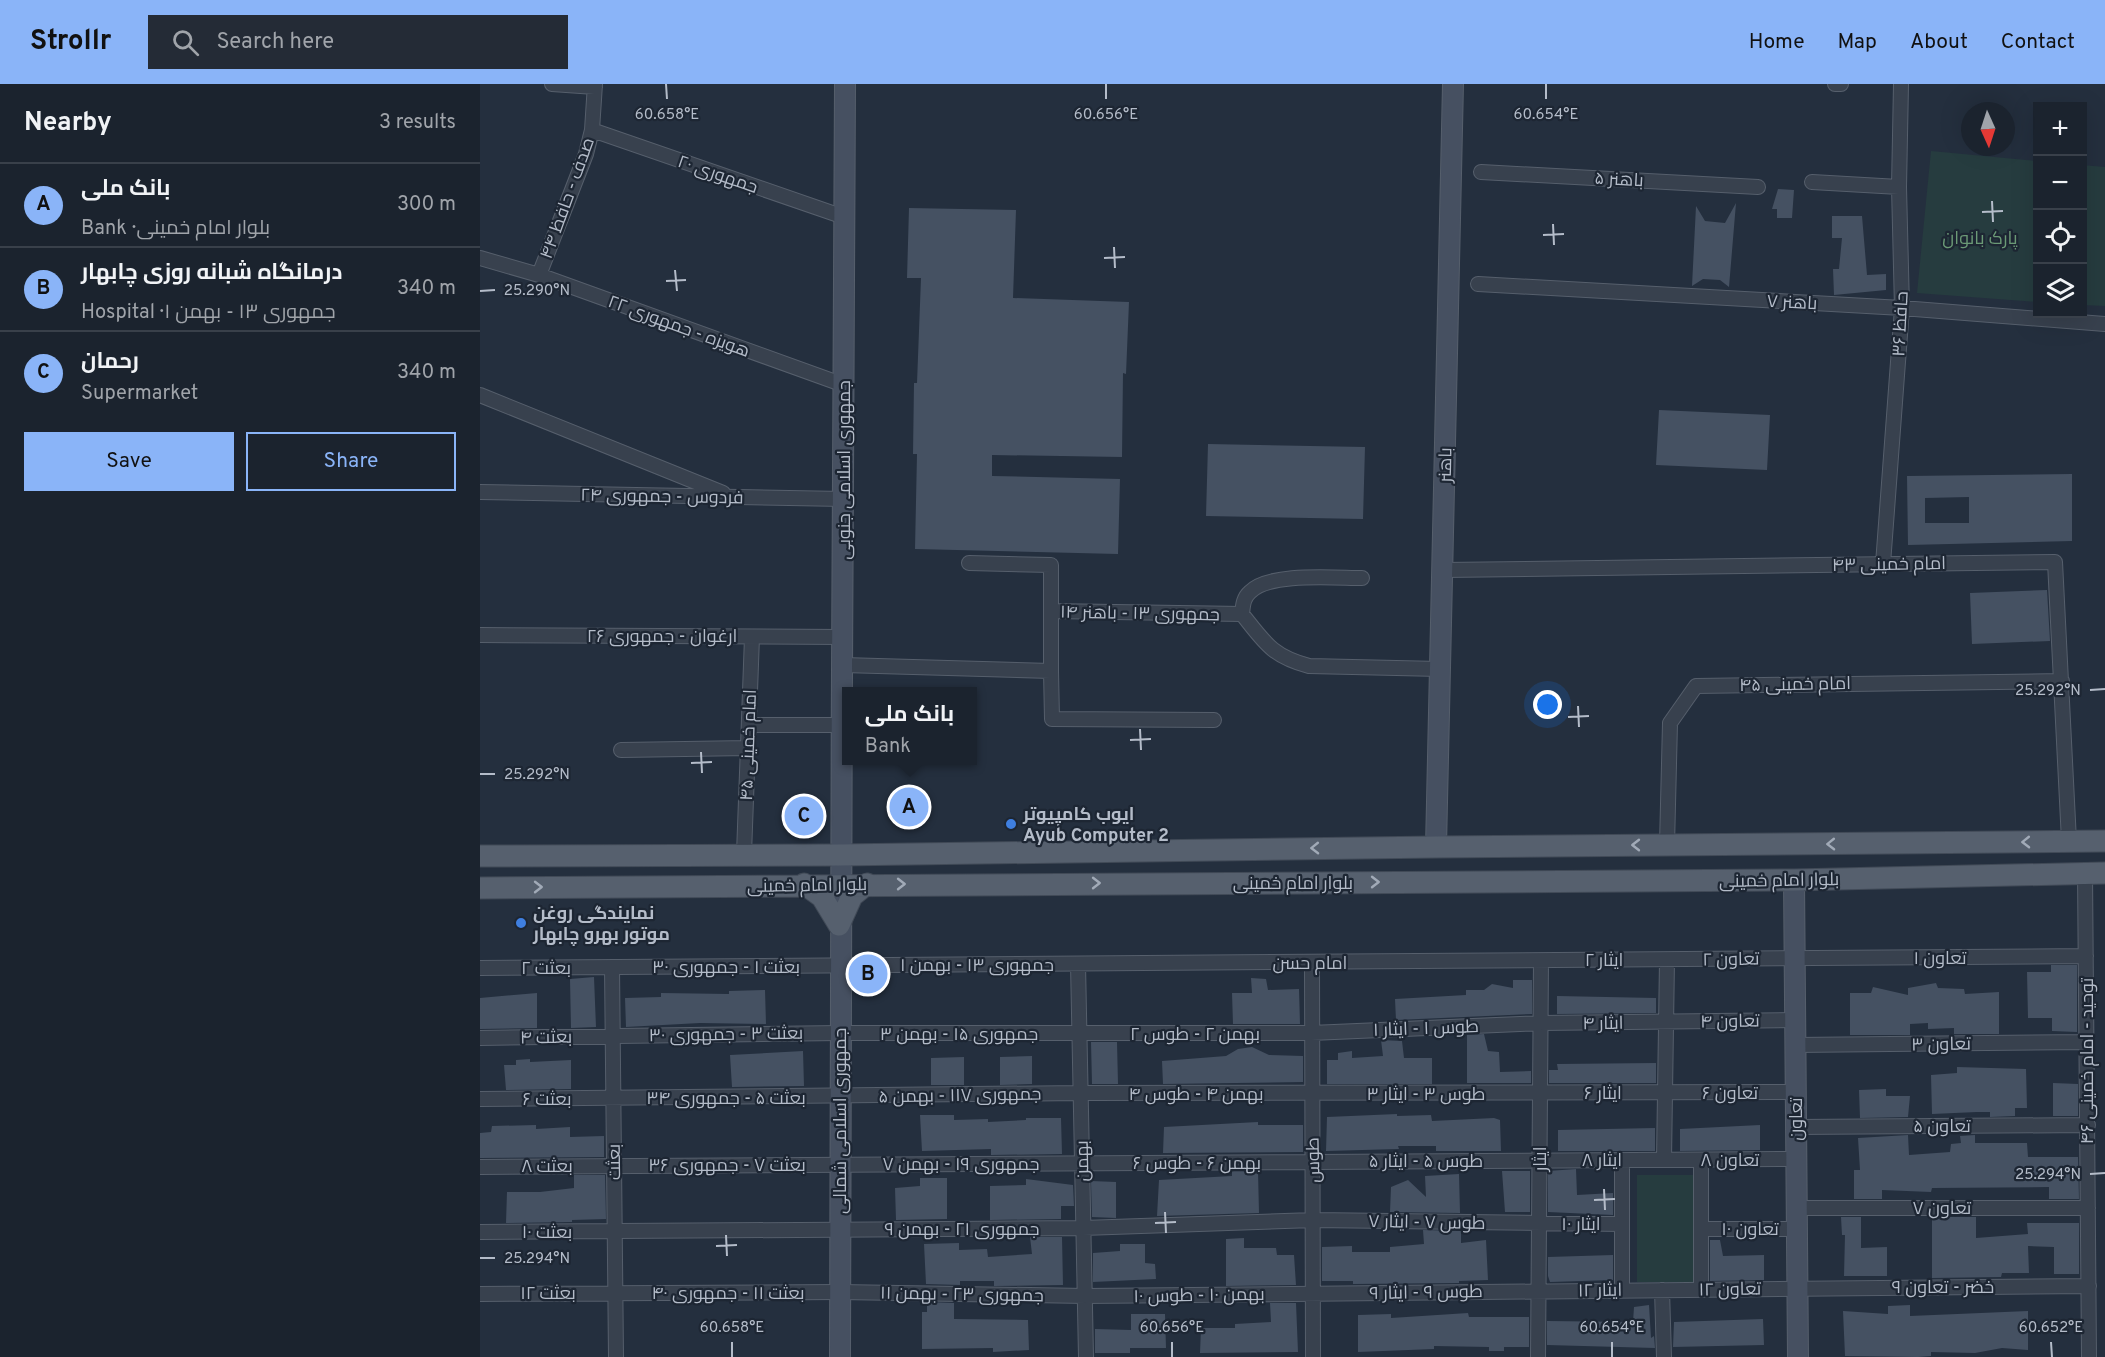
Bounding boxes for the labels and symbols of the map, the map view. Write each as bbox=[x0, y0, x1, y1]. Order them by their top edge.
north arrow bbox=[1961, 102, 2015, 156]
text: 60.658°E bbox=[635, 106, 699, 125]
text: 60.656°E bbox=[1074, 106, 1138, 125]
text: 60.654°E bbox=[1514, 106, 1578, 125]
street label: صدف - حافظ ۴۴ bbox=[536, 135, 601, 262]
street label: جمهوری ۲۰ bbox=[674, 151, 761, 200]
street label: باهنر ۵ bbox=[1594, 168, 1644, 193]
park label: پارک بانوان bbox=[1942, 228, 2018, 251]
text: 25.290°N bbox=[504, 282, 570, 301]
street label: هویزه - جمهوری ۲۲ bbox=[604, 291, 753, 364]
street label: باهنر ۷ bbox=[1766, 291, 1818, 316]
street label: حافظ ۳۶ bbox=[1888, 291, 1915, 357]
street label: جمهوری اسلامی جنوبی bbox=[834, 380, 857, 560]
street label: باهنر bbox=[1435, 447, 1458, 484]
street label: فردوس - جمهوری ۲۴ bbox=[580, 485, 744, 510]
street label: امام خمینی ۴۳ bbox=[1832, 553, 1946, 578]
street label: جمهوری ۱۳ - باهنر ۱۴ bbox=[1060, 602, 1220, 627]
street label: ارغوان - جمهوری ۲۶ bbox=[587, 626, 737, 649]
street label: امام خمینی ۴۵ bbox=[1739, 673, 1851, 698]
text: 25.292°N bbox=[2015, 682, 2081, 701]
street label: امام خمینی ۴۵ bbox=[736, 689, 763, 801]
your location bbox=[1533, 690, 1562, 719]
text: 25.292°N bbox=[504, 766, 570, 785]
pin: A bbox=[890, 784, 928, 830]
pin: C bbox=[784, 794, 824, 838]
place label: ایوب کامپیوتر Ayub Computer 2 bbox=[1022, 804, 1169, 848]
marker: ایوب کامپیوتر Ayub Computer 2 bbox=[1004, 817, 1018, 831]
one-way arrow bbox=[2021, 836, 2030, 848]
one-way arrow bbox=[1826, 838, 1835, 850]
one-way arrow bbox=[1631, 839, 1640, 852]
one-way arrow bbox=[1310, 842, 1319, 855]
street label: بلوار امام خمینی bbox=[1719, 869, 1839, 894]
street label: بلوار امام خمینی bbox=[1233, 873, 1353, 896]
street label: بلوار امام خمینی bbox=[747, 874, 867, 899]
one-way arrow bbox=[1371, 876, 1380, 888]
one-way arrow bbox=[1092, 877, 1101, 890]
one-way arrow bbox=[897, 878, 906, 890]
one-way arrow bbox=[534, 881, 543, 894]
place label: نمایندگی روغن موتور بهرو چابهار bbox=[532, 903, 670, 947]
marker: نمایندگی روغن موتور بهرو چابهار bbox=[514, 916, 528, 930]
street label: تعاون ۲ bbox=[1702, 948, 1760, 972]
street label: تعاون ۱ bbox=[1913, 948, 1967, 971]
street label: ایثار ۲ bbox=[1585, 950, 1623, 973]
pin: B bbox=[848, 952, 888, 996]
street label: امام حسن bbox=[1273, 953, 1347, 976]
street label: جمهوری ۱۳ - بهمن ۱ bbox=[900, 955, 1054, 978]
street label: بعثت ۱ - جمهوری ۳۰ bbox=[652, 957, 800, 980]
street label: بعثت ۲ bbox=[521, 958, 571, 981]
street label: توحید - امام خمینی ۴۶ bbox=[2077, 978, 2100, 1144]
street label: تعاون ۴ bbox=[1700, 1010, 1760, 1035]
street label: ایثار ۴ bbox=[1582, 1013, 1624, 1036]
street label: طوس ۱ - ایثار ۱ bbox=[1373, 1016, 1479, 1043]
street label: بعثت ۳ - جمهوری ۳۰ bbox=[649, 1023, 803, 1048]
street label: جمهوری ۱۵ - بهمن ۳ bbox=[880, 1024, 1038, 1047]
street label: بهمن ۲ - طوس ۲ bbox=[1130, 1024, 1260, 1047]
street label: بعثت ۴ bbox=[520, 1027, 572, 1050]
street label: جمهوری اسلامی شمالی bbox=[830, 1028, 853, 1214]
street label: تعاون ۳ bbox=[1911, 1033, 1971, 1058]
street label: ایثار ۶ bbox=[1584, 1083, 1622, 1106]
street label: تعاون ۶ bbox=[1702, 1083, 1758, 1106]
street label: جمهوری ۱۱۷ - بهمن ۵ bbox=[878, 1084, 1042, 1109]
street label: بهمن ۴ - طوس ۴ bbox=[1128, 1084, 1264, 1107]
street label: طوس ۳ - ایثار ۳ bbox=[1366, 1084, 1486, 1107]
street label: بعثت ۵ - جمهوری ۳۴ bbox=[646, 1088, 806, 1111]
street label: بعثت ۶ bbox=[522, 1089, 572, 1112]
street label: تعاون bbox=[1786, 1097, 1809, 1141]
street label: تعاون ۵ bbox=[1913, 1116, 1971, 1139]
street label: طوس bbox=[1303, 1137, 1326, 1183]
street label: بهمن bbox=[1072, 1140, 1095, 1182]
street label: بعثت bbox=[604, 1144, 627, 1180]
street label: ایثار bbox=[1530, 1147, 1553, 1172]
street label: ایثار ۸ bbox=[1582, 1150, 1622, 1173]
street label: تعاون ۸ bbox=[1701, 1150, 1760, 1173]
street label: طوس ۵ - ایثار ۵ bbox=[1369, 1151, 1483, 1174]
street label: بهمن ۶ - طوس ۶ bbox=[1133, 1153, 1261, 1176]
street label: جمهوری ۱۹ - بهمن ۷ bbox=[883, 1154, 1039, 1177]
street label: بعثت ۷ - جمهوری ۳۶ bbox=[648, 1155, 806, 1178]
street label: بعثت ۸ bbox=[521, 1156, 573, 1179]
text: 25.294°N bbox=[2015, 1166, 2081, 1185]
street label: تعاون ۷ bbox=[1913, 1198, 1972, 1221]
street label: طوس ۷ - ایثار ۷ bbox=[1368, 1211, 1486, 1236]
street label: ایثار ۱۰ bbox=[1561, 1214, 1601, 1237]
street label: جمهوری ۲۱ - بهمن ۹ bbox=[884, 1219, 1040, 1242]
street label: تعاون ۱۰ bbox=[1721, 1219, 1779, 1242]
street label: بعثت ۱۰ bbox=[522, 1222, 572, 1245]
text: 25.294°N bbox=[504, 1250, 570, 1269]
street label: خضر - تعاون ۹ bbox=[1892, 1277, 1994, 1300]
street label: تعاون ۱۲ bbox=[1699, 1278, 1762, 1303]
street label: ایثار ۱۲ bbox=[1578, 1280, 1622, 1303]
street label: طوس ۹ - ایثار ۹ bbox=[1369, 1281, 1483, 1306]
street label: بعثت ۱۲ bbox=[520, 1283, 576, 1306]
street label: بعثت ۱۱ - جمهوری ۴۰ bbox=[651, 1283, 805, 1306]
street label: جمهوری ۲۳ - بهمن ۱۱ bbox=[880, 1283, 1044, 1308]
street label: بهمن ۱۰ - طوس ۱۰ bbox=[1133, 1284, 1265, 1309]
text: 60.658°E bbox=[700, 1319, 764, 1338]
text: 60.656°E bbox=[1140, 1319, 1204, 1338]
text: 60.654°E bbox=[1580, 1319, 1644, 1338]
text: 60.652°E bbox=[2019, 1319, 2083, 1338]

